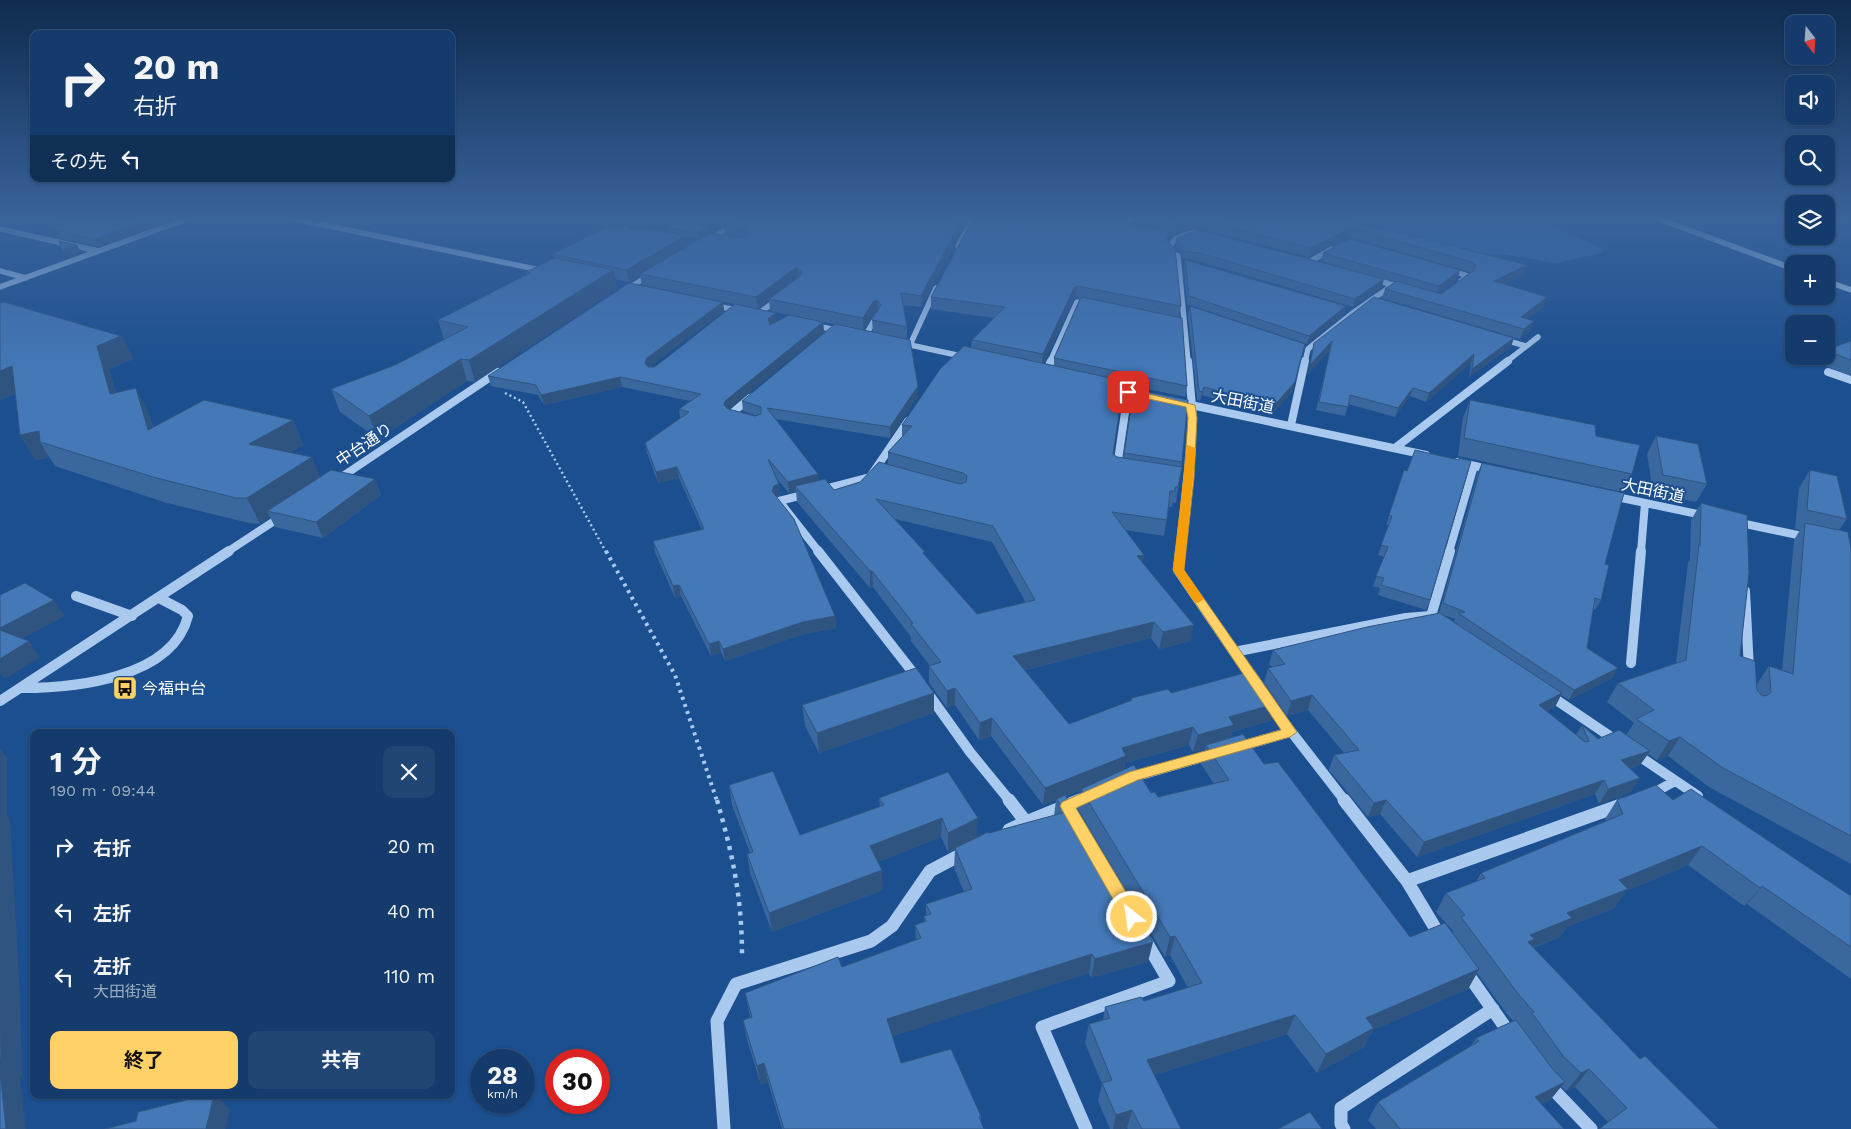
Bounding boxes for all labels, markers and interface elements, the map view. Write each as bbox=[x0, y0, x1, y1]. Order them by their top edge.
north arrow bbox=[1785, 15, 1835, 65]
map controls bbox=[1785, 15, 1835, 365]
text: 20 m bbox=[133, 46, 219, 88]
icon: right bbox=[50, 50, 115, 115]
button: sound bbox=[1785, 75, 1835, 125]
text: 右折 bbox=[133, 94, 177, 119]
button: search bbox=[1785, 135, 1835, 185]
icon: left bbox=[117, 145, 145, 173]
text: その先 bbox=[50, 150, 107, 173]
button: layers bbox=[1785, 195, 1835, 245]
button: + bbox=[1785, 255, 1835, 305]
button: − bbox=[1785, 315, 1835, 365]
pin bbox=[1107, 371, 1149, 413]
icon: arrive bbox=[1114, 378, 1142, 406]
street label: 大田街道 bbox=[1210, 386, 1276, 417]
street label: 中台通り bbox=[332, 419, 396, 470]
street label: 大田街道 bbox=[1620, 475, 1686, 506]
bus stop icon: 今福中台 bbox=[112, 675, 138, 701]
place label: 今福中台 bbox=[142, 679, 206, 698]
text: 1 分 bbox=[50, 744, 102, 779]
button: close bbox=[383, 746, 435, 798]
text: 190 m · 09:44 bbox=[50, 781, 155, 800]
icon: right bbox=[50, 833, 78, 861]
text: 20 m bbox=[388, 835, 435, 858]
text: 右折 bbox=[93, 837, 131, 860]
position arrow bbox=[1105, 890, 1157, 942]
icon: left bbox=[50, 898, 78, 926]
text: 40 m bbox=[387, 900, 435, 923]
text: 左折 bbox=[93, 902, 131, 925]
text: 左折 bbox=[93, 955, 131, 978]
icon: left bbox=[50, 963, 78, 991]
text: 110 m bbox=[384, 965, 435, 988]
text: 大田街道 bbox=[93, 982, 157, 1001]
button: 終了 bbox=[50, 1031, 238, 1089]
button: 共有 bbox=[248, 1031, 435, 1089]
speed limit sign: 30 bbox=[545, 1049, 610, 1114]
text: 28 bbox=[487, 1061, 518, 1090]
text: km/h bbox=[487, 1087, 518, 1101]

